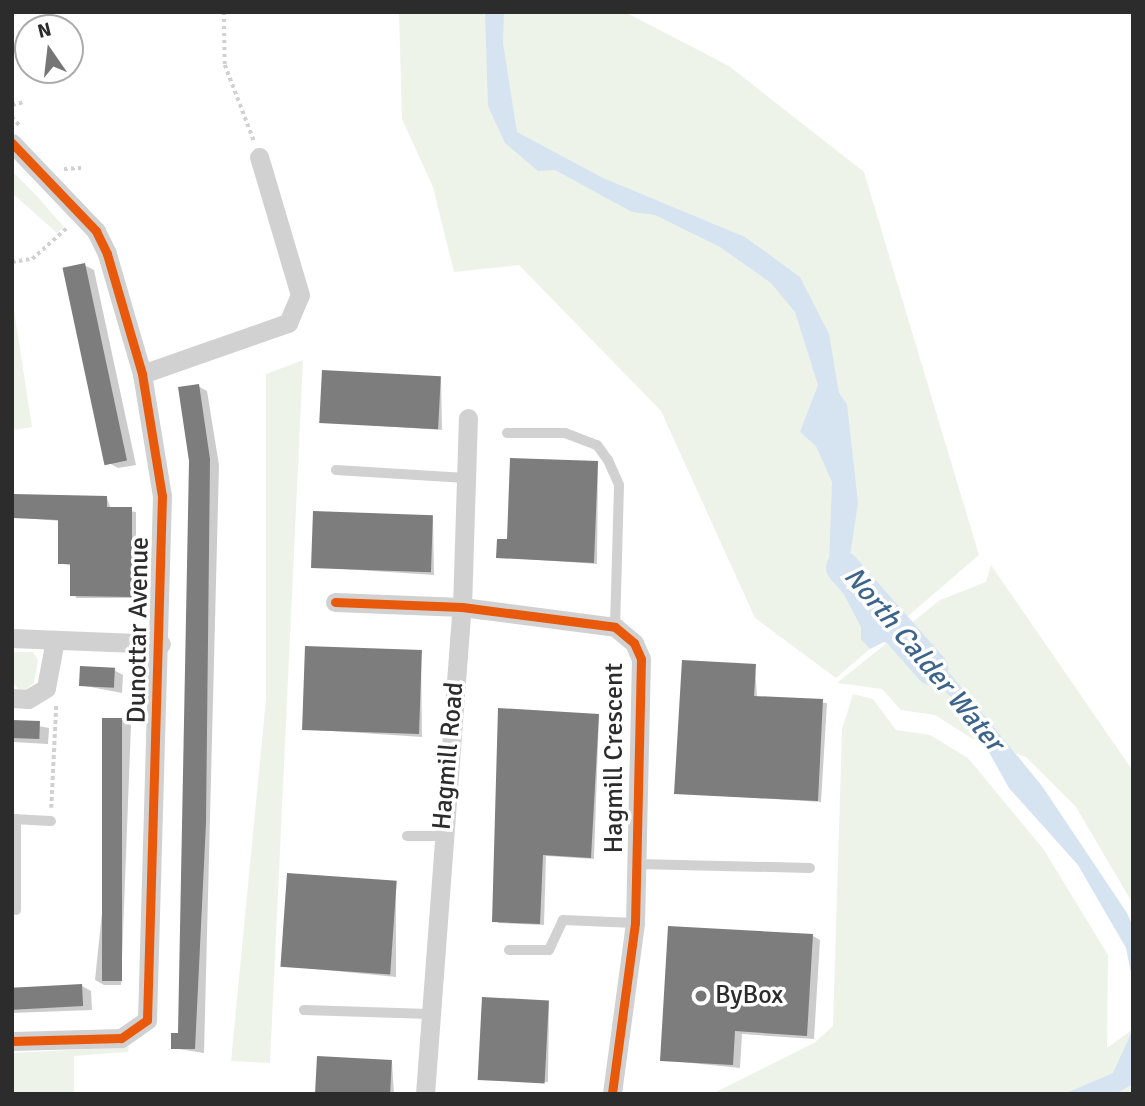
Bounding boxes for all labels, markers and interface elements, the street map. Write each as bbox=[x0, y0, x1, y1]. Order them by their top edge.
north arrow bbox=[14, 14, 84, 84]
text: N bbox=[35, 17, 54, 44]
street label: Dunottar Avenue bbox=[122, 536, 156, 724]
water label: North Calder Water bbox=[837, 560, 1011, 758]
street label: Hagmill Crescent bbox=[599, 663, 631, 853]
street label: Hagmill Road bbox=[427, 681, 471, 831]
place label: ByBox bbox=[715, 980, 783, 1012]
marker: ByBox bbox=[693, 988, 709, 1004]

